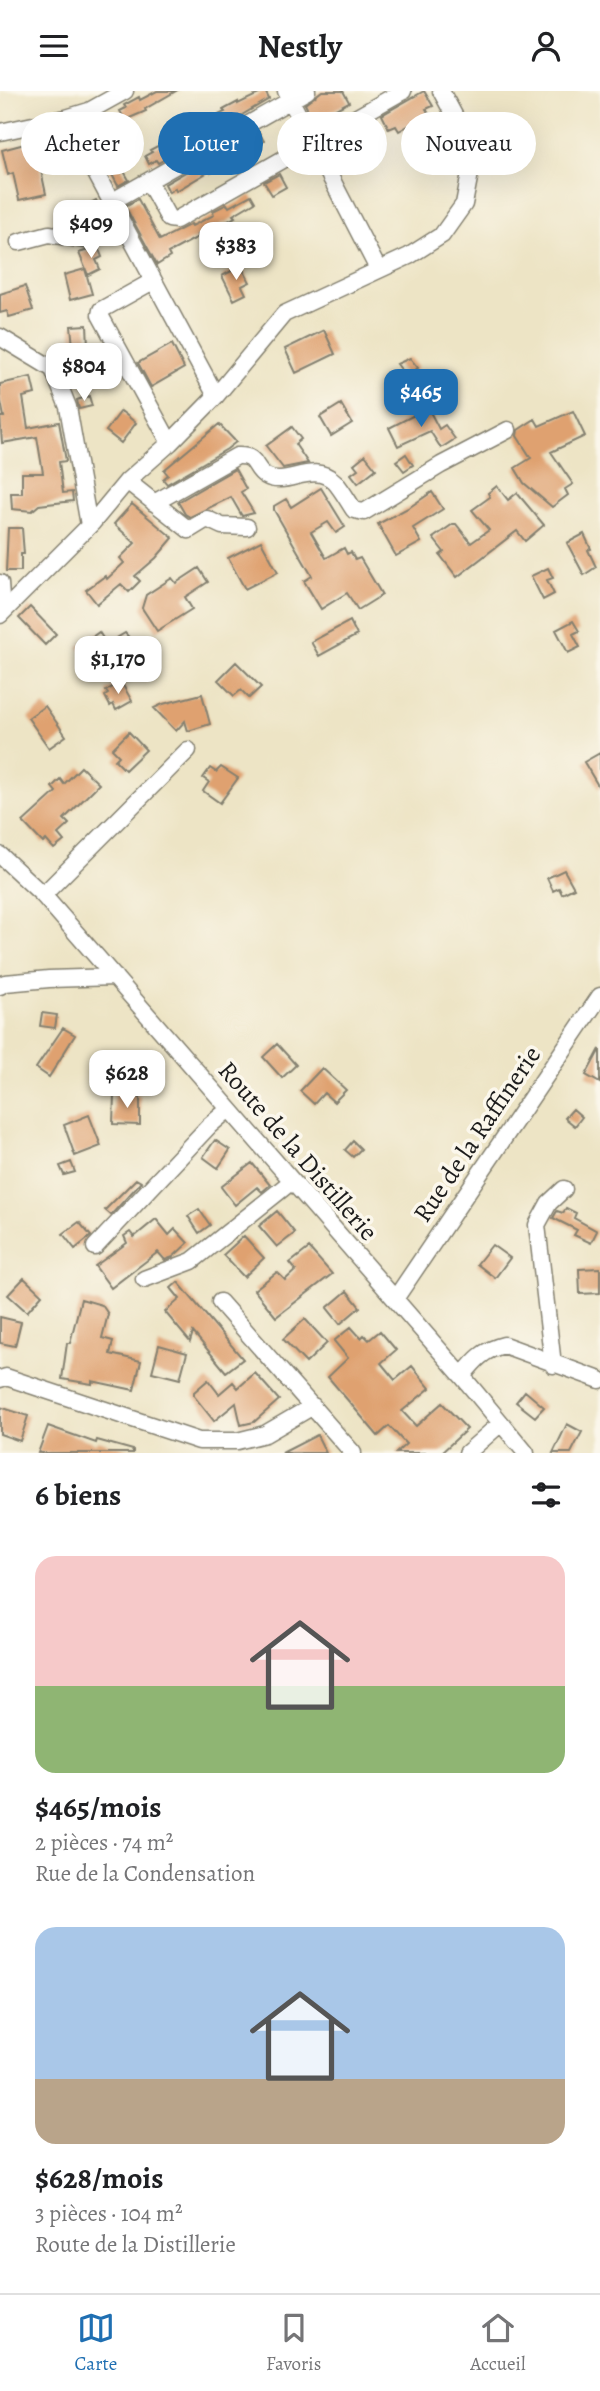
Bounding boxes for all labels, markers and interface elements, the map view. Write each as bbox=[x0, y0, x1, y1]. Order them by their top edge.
text: Nestly bbox=[258, 24, 342, 68]
icon: menu bbox=[35, 27, 73, 65]
icon: person bbox=[527, 27, 565, 65]
chip: Acheter bbox=[21, 112, 144, 175]
chip: Louer bbox=[158, 112, 263, 175]
chip: Filtres bbox=[277, 112, 387, 175]
chip: Nouveau bbox=[401, 112, 536, 175]
pin: $409 bbox=[50, 201, 132, 260]
text: $409 bbox=[69, 207, 113, 238]
pin: $383 bbox=[195, 223, 277, 282]
text: $383 bbox=[215, 229, 257, 260]
pin: $804 bbox=[43, 343, 125, 403]
text: $804 bbox=[62, 350, 106, 381]
pin: $465 bbox=[380, 369, 462, 429]
text: $465 bbox=[400, 376, 442, 407]
pin: $1,170 bbox=[61, 637, 175, 696]
text: $1,170 bbox=[91, 643, 145, 674]
street label: Rue de la Raffinerie bbox=[405, 1039, 549, 1229]
pin: $628 bbox=[86, 1051, 168, 1110]
street label: Route de la Distillerie bbox=[210, 1054, 386, 1248]
text: $628 bbox=[105, 1057, 149, 1088]
text: 6 biens bbox=[35, 1475, 121, 1515]
icon: filters bbox=[527, 1476, 565, 1514]
icon: home bbox=[237, 1602, 363, 1728]
text: $465/mois bbox=[35, 1787, 161, 1827]
text: 2 pièces · 74 m² bbox=[35, 1827, 173, 1858]
text: Rue de la Condensation bbox=[35, 1858, 255, 1889]
icon: home bbox=[237, 1973, 363, 2099]
text: $628/mois bbox=[35, 2158, 163, 2198]
text: 3 pièces · 104 m² bbox=[35, 2198, 182, 2229]
text: Route de la Distillerie bbox=[35, 2229, 236, 2260]
tab: Carte bbox=[74, 2309, 117, 2377]
tab: Favoris bbox=[266, 2309, 321, 2377]
tab: Accueil bbox=[470, 2309, 526, 2377]

